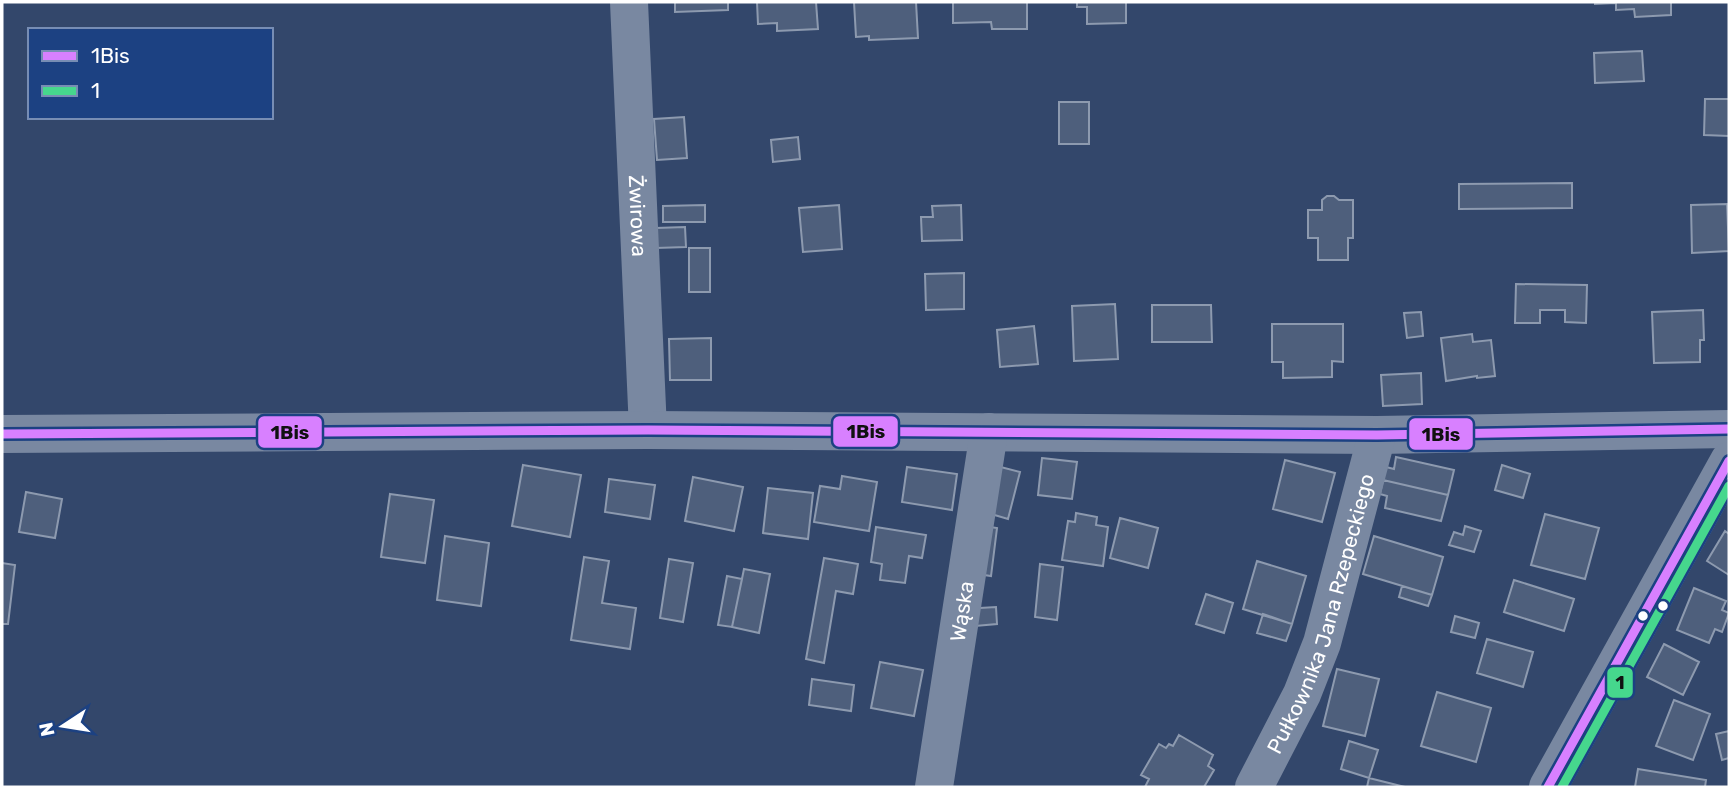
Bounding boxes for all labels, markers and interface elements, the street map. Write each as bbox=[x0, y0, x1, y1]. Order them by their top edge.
legend bbox=[28, 28, 273, 119]
text: 1Bis bbox=[91, 43, 130, 68]
text: 1 bbox=[91, 78, 100, 103]
street label: Żwirowa bbox=[624, 174, 653, 257]
line badge: 1Bis bbox=[257, 415, 323, 449]
line badge: 1Bis bbox=[832, 415, 899, 448]
line badge: 1Bis bbox=[1408, 417, 1474, 451]
text: 1Bis bbox=[847, 420, 885, 443]
text: 1Bis bbox=[271, 421, 309, 444]
text: 1Bis bbox=[1422, 423, 1460, 446]
street label: Pułkownika Jana Rzepeckiego bbox=[1261, 471, 1379, 757]
street label: Wąska bbox=[944, 579, 978, 643]
unlabelled marker bbox=[1656, 599, 1670, 613]
unlabelled marker bbox=[1636, 609, 1650, 623]
line badge: 1 bbox=[1606, 666, 1634, 699]
text: 1 bbox=[1615, 671, 1625, 694]
north arrow bbox=[28, 691, 98, 761]
text: N bbox=[34, 720, 60, 739]

